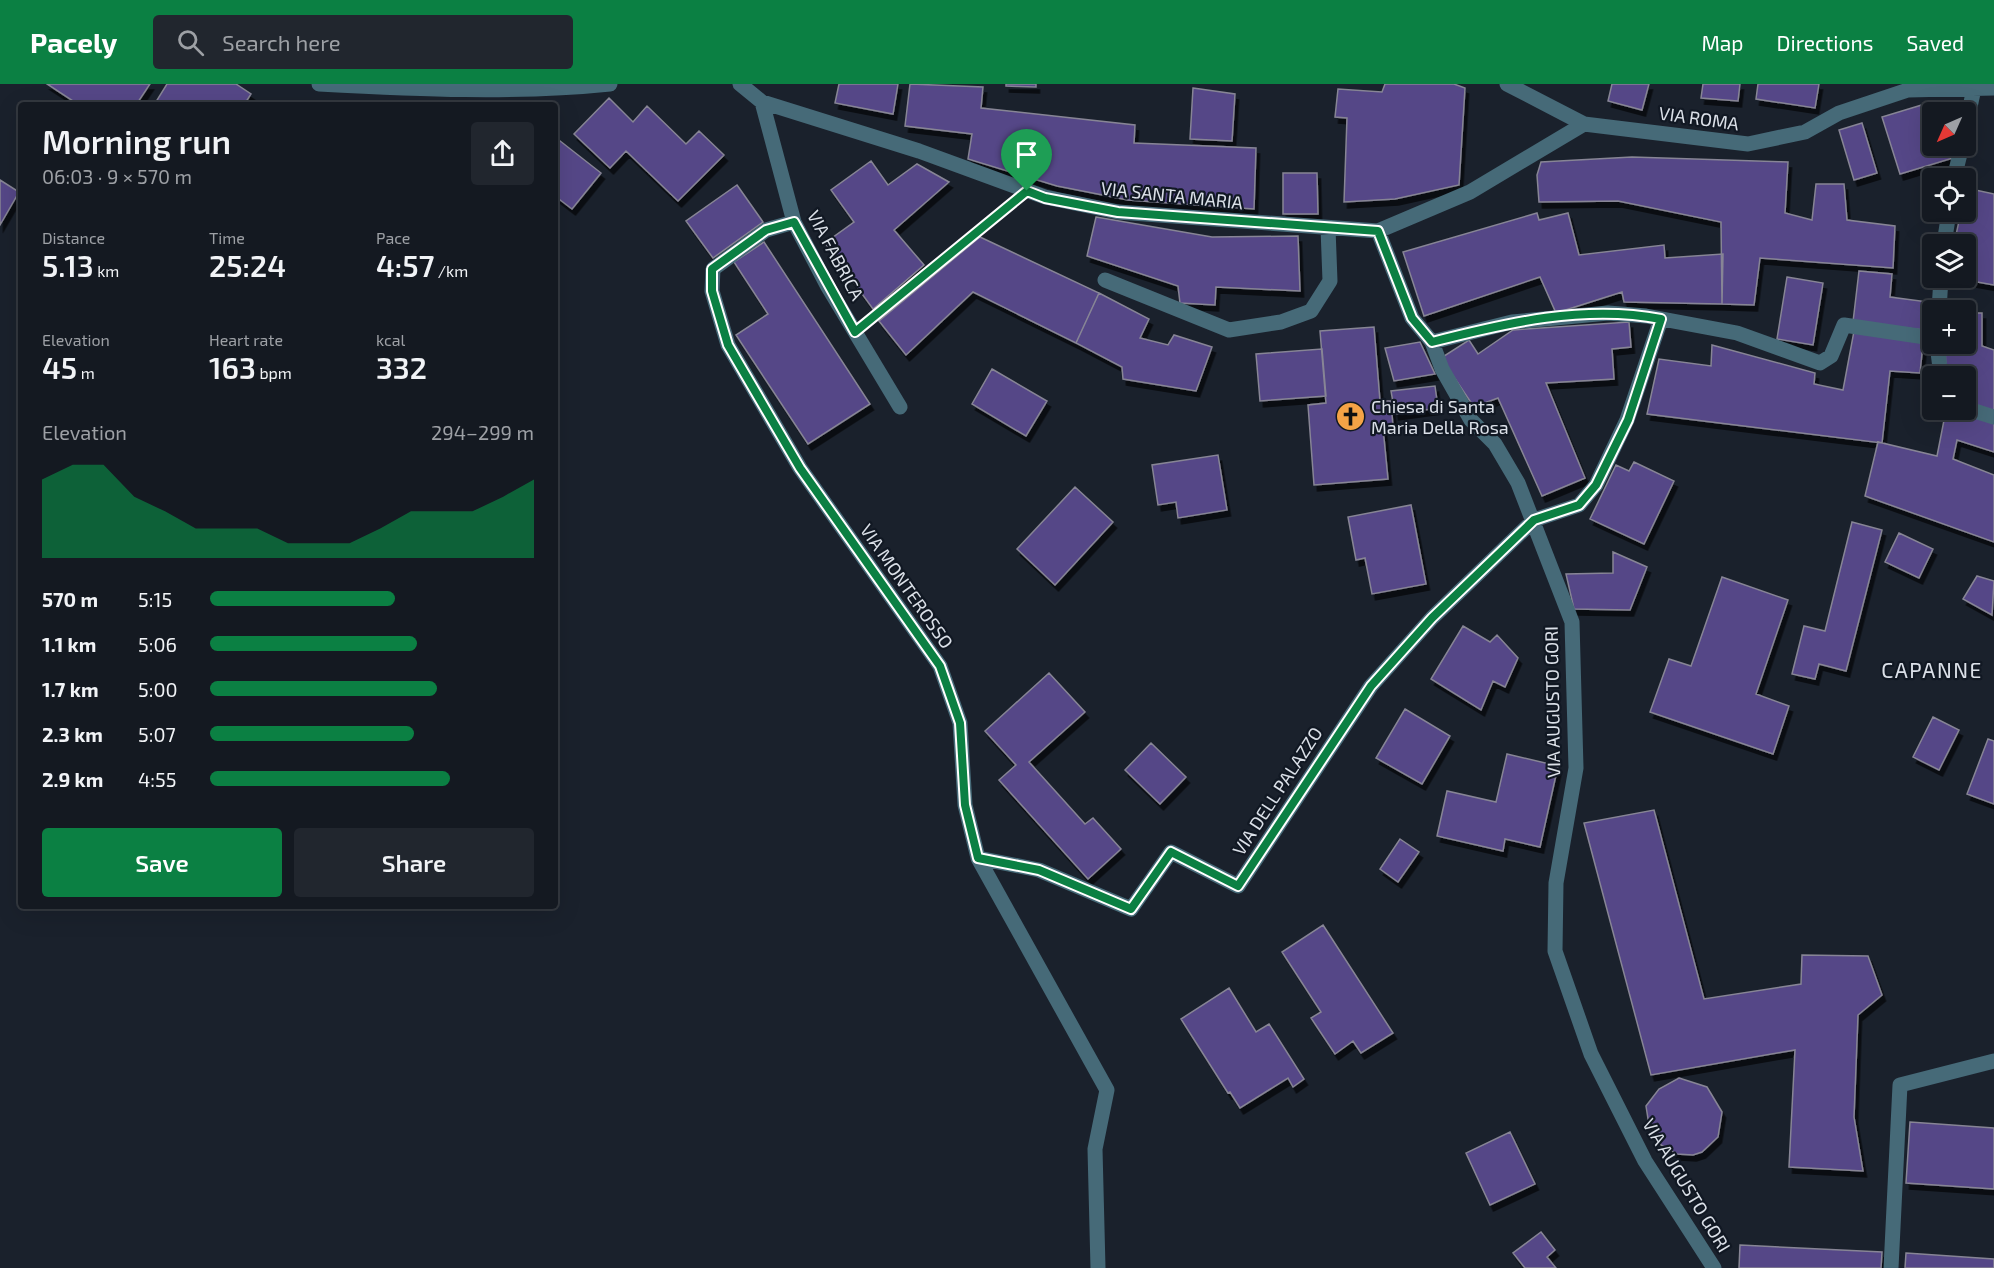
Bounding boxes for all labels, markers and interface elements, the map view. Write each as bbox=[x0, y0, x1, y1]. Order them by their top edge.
search box bbox=[153, 15, 573, 69]
text: Pacely bbox=[30, 25, 117, 59]
icon: search bbox=[174, 26, 207, 59]
text: Search here bbox=[222, 29, 341, 55]
text: Map bbox=[1701, 30, 1744, 55]
text: Directions bbox=[1777, 30, 1873, 55]
text: Saved bbox=[1906, 30, 1964, 55]
street label: VIA ROMA bbox=[1658, 101, 1741, 135]
north arrow bbox=[1922, 102, 1976, 156]
map controls bbox=[1922, 102, 1976, 420]
text: Morning run bbox=[42, 121, 231, 161]
button: share bbox=[471, 122, 534, 185]
pin bbox=[1001, 129, 1052, 191]
icon: arrive bbox=[1010, 138, 1043, 171]
text: 06:03 · 9 × 570 m bbox=[42, 164, 192, 188]
button: locate bbox=[1922, 168, 1976, 222]
street label: VIA SANTA MARIA bbox=[1100, 177, 1245, 213]
street label: VIA FABRICA bbox=[803, 206, 869, 305]
text: Distance bbox=[42, 228, 105, 247]
text: Time bbox=[209, 228, 245, 247]
text: Pace bbox=[376, 228, 410, 247]
button: layers bbox=[1922, 234, 1976, 288]
text: 5.13 bbox=[42, 247, 94, 283]
text: 25:24 bbox=[209, 247, 286, 283]
text: 4:57 bbox=[376, 247, 434, 283]
text: km bbox=[94, 261, 119, 280]
text: /km bbox=[434, 261, 468, 280]
button: + bbox=[1922, 300, 1976, 354]
text: Elevation bbox=[42, 330, 110, 349]
text: Heart rate bbox=[209, 330, 283, 349]
text: kcal bbox=[376, 330, 405, 349]
text: 45 bbox=[42, 349, 77, 385]
text: 163 bbox=[209, 349, 256, 385]
text: 332 bbox=[376, 349, 427, 385]
text: m bbox=[77, 363, 95, 382]
text: bpm bbox=[256, 363, 292, 382]
button: − bbox=[1922, 366, 1976, 420]
place label: Chiesa di Santa Maria Della Rosa bbox=[1371, 395, 1509, 438]
church icon: Chiesa di Santa Maria Della Rosa bbox=[1334, 400, 1366, 432]
text: Elevation bbox=[42, 420, 127, 444]
text: 294–299 m bbox=[431, 420, 534, 444]
street label: VIA MONTEROSSO bbox=[856, 520, 958, 652]
text: 570 m bbox=[42, 587, 98, 611]
text: 5:15 bbox=[138, 587, 172, 611]
street label: VIA AUGUSTO GORI bbox=[1540, 626, 1564, 778]
text: 1.1 km bbox=[42, 632, 96, 656]
text: 5:06 bbox=[138, 632, 177, 656]
district label: CAPANNE bbox=[1881, 657, 1983, 682]
text: 1.7 km bbox=[42, 677, 99, 701]
text: 5:00 bbox=[138, 677, 178, 701]
text: 2.3 km bbox=[42, 722, 103, 746]
text: 5:07 bbox=[138, 722, 176, 746]
street label: VIA DELL PALAZZO bbox=[1227, 723, 1327, 859]
text: 2.9 km bbox=[42, 767, 103, 791]
text: 4:55 bbox=[138, 767, 176, 791]
button: Save bbox=[42, 828, 282, 897]
button: Share bbox=[294, 828, 534, 897]
street label: VIA AUGUSTO GORI bbox=[1638, 1114, 1736, 1256]

